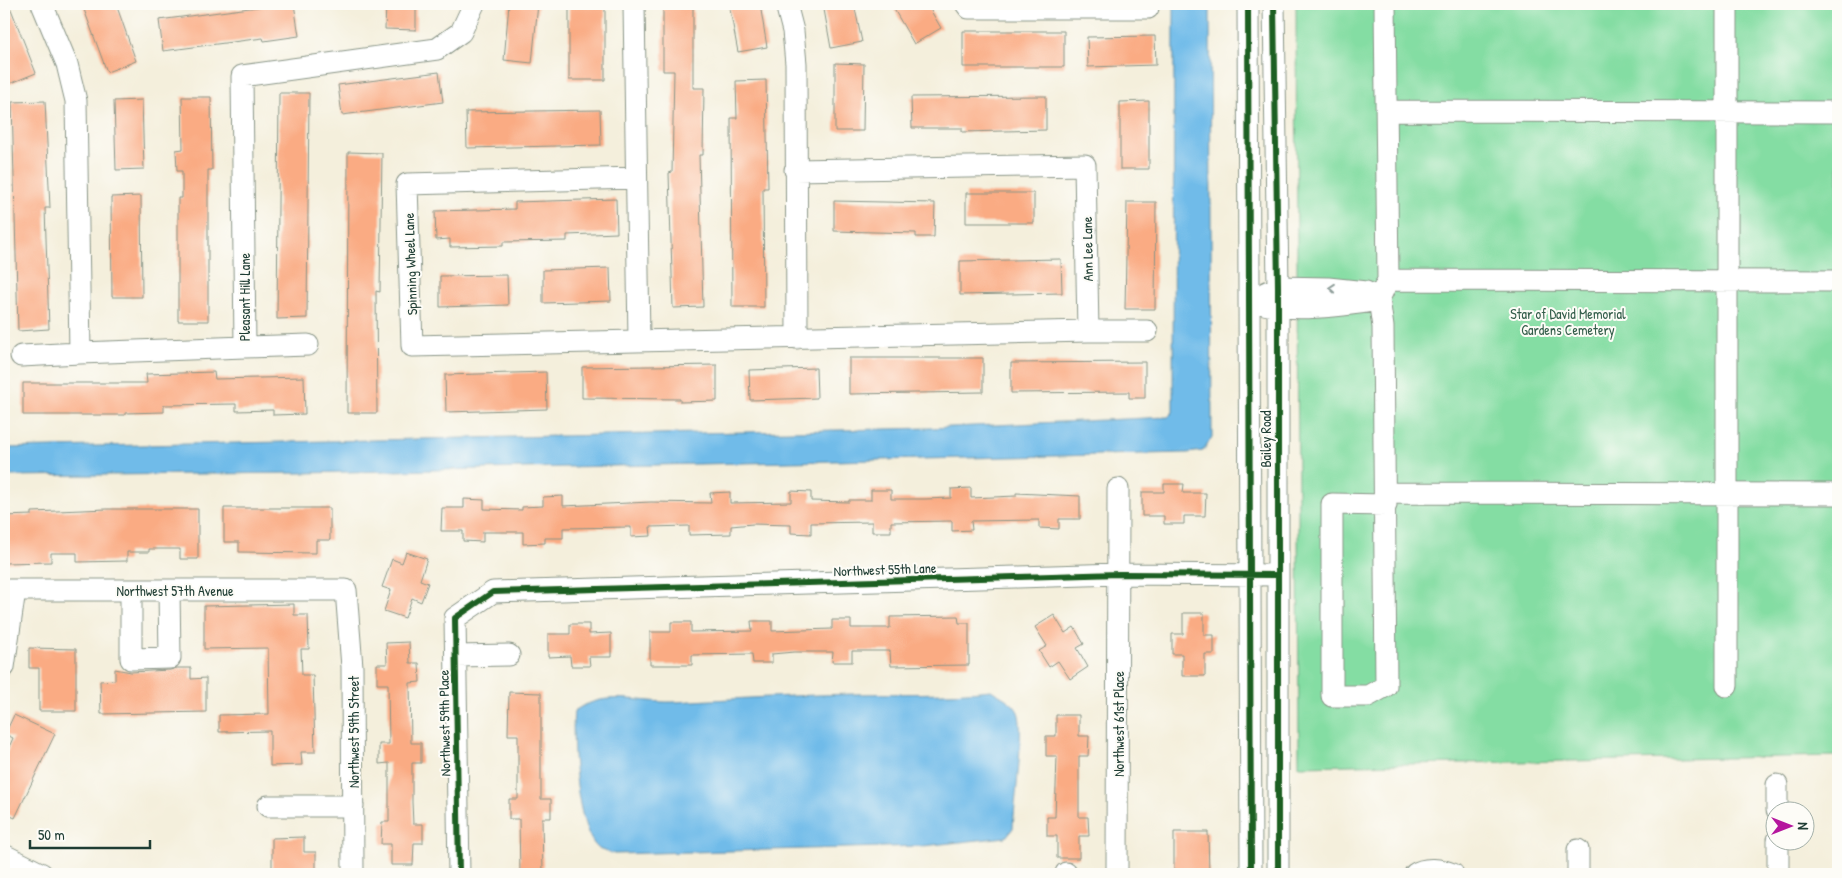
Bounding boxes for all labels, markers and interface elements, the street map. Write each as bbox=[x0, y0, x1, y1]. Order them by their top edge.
street label: Spinning Wheel Lane bbox=[399, 212, 422, 315]
street label: Ann Lee Lane bbox=[1077, 216, 1097, 282]
street label: Pleasant Hill Lane bbox=[235, 252, 254, 341]
one-way arrow bbox=[1328, 283, 1336, 294]
park label: Star of David Memorial Gardens Cemetery bbox=[1510, 304, 1626, 340]
street label: Bailey Road bbox=[1256, 410, 1276, 468]
street label: Northwest 55th Lane bbox=[833, 558, 937, 580]
street label: Northwest 57th Avenue bbox=[117, 581, 234, 600]
street label: Northwest 59th Place bbox=[434, 669, 454, 776]
street label: Northwest 61st Place bbox=[1109, 671, 1128, 777]
street label: Northwest 59th Street bbox=[344, 676, 363, 788]
north arrow bbox=[1764, 800, 1814, 850]
scale bar bbox=[30, 818, 150, 850]
text: N bbox=[1794, 822, 1813, 830]
text: 50 m bbox=[38, 824, 65, 845]

